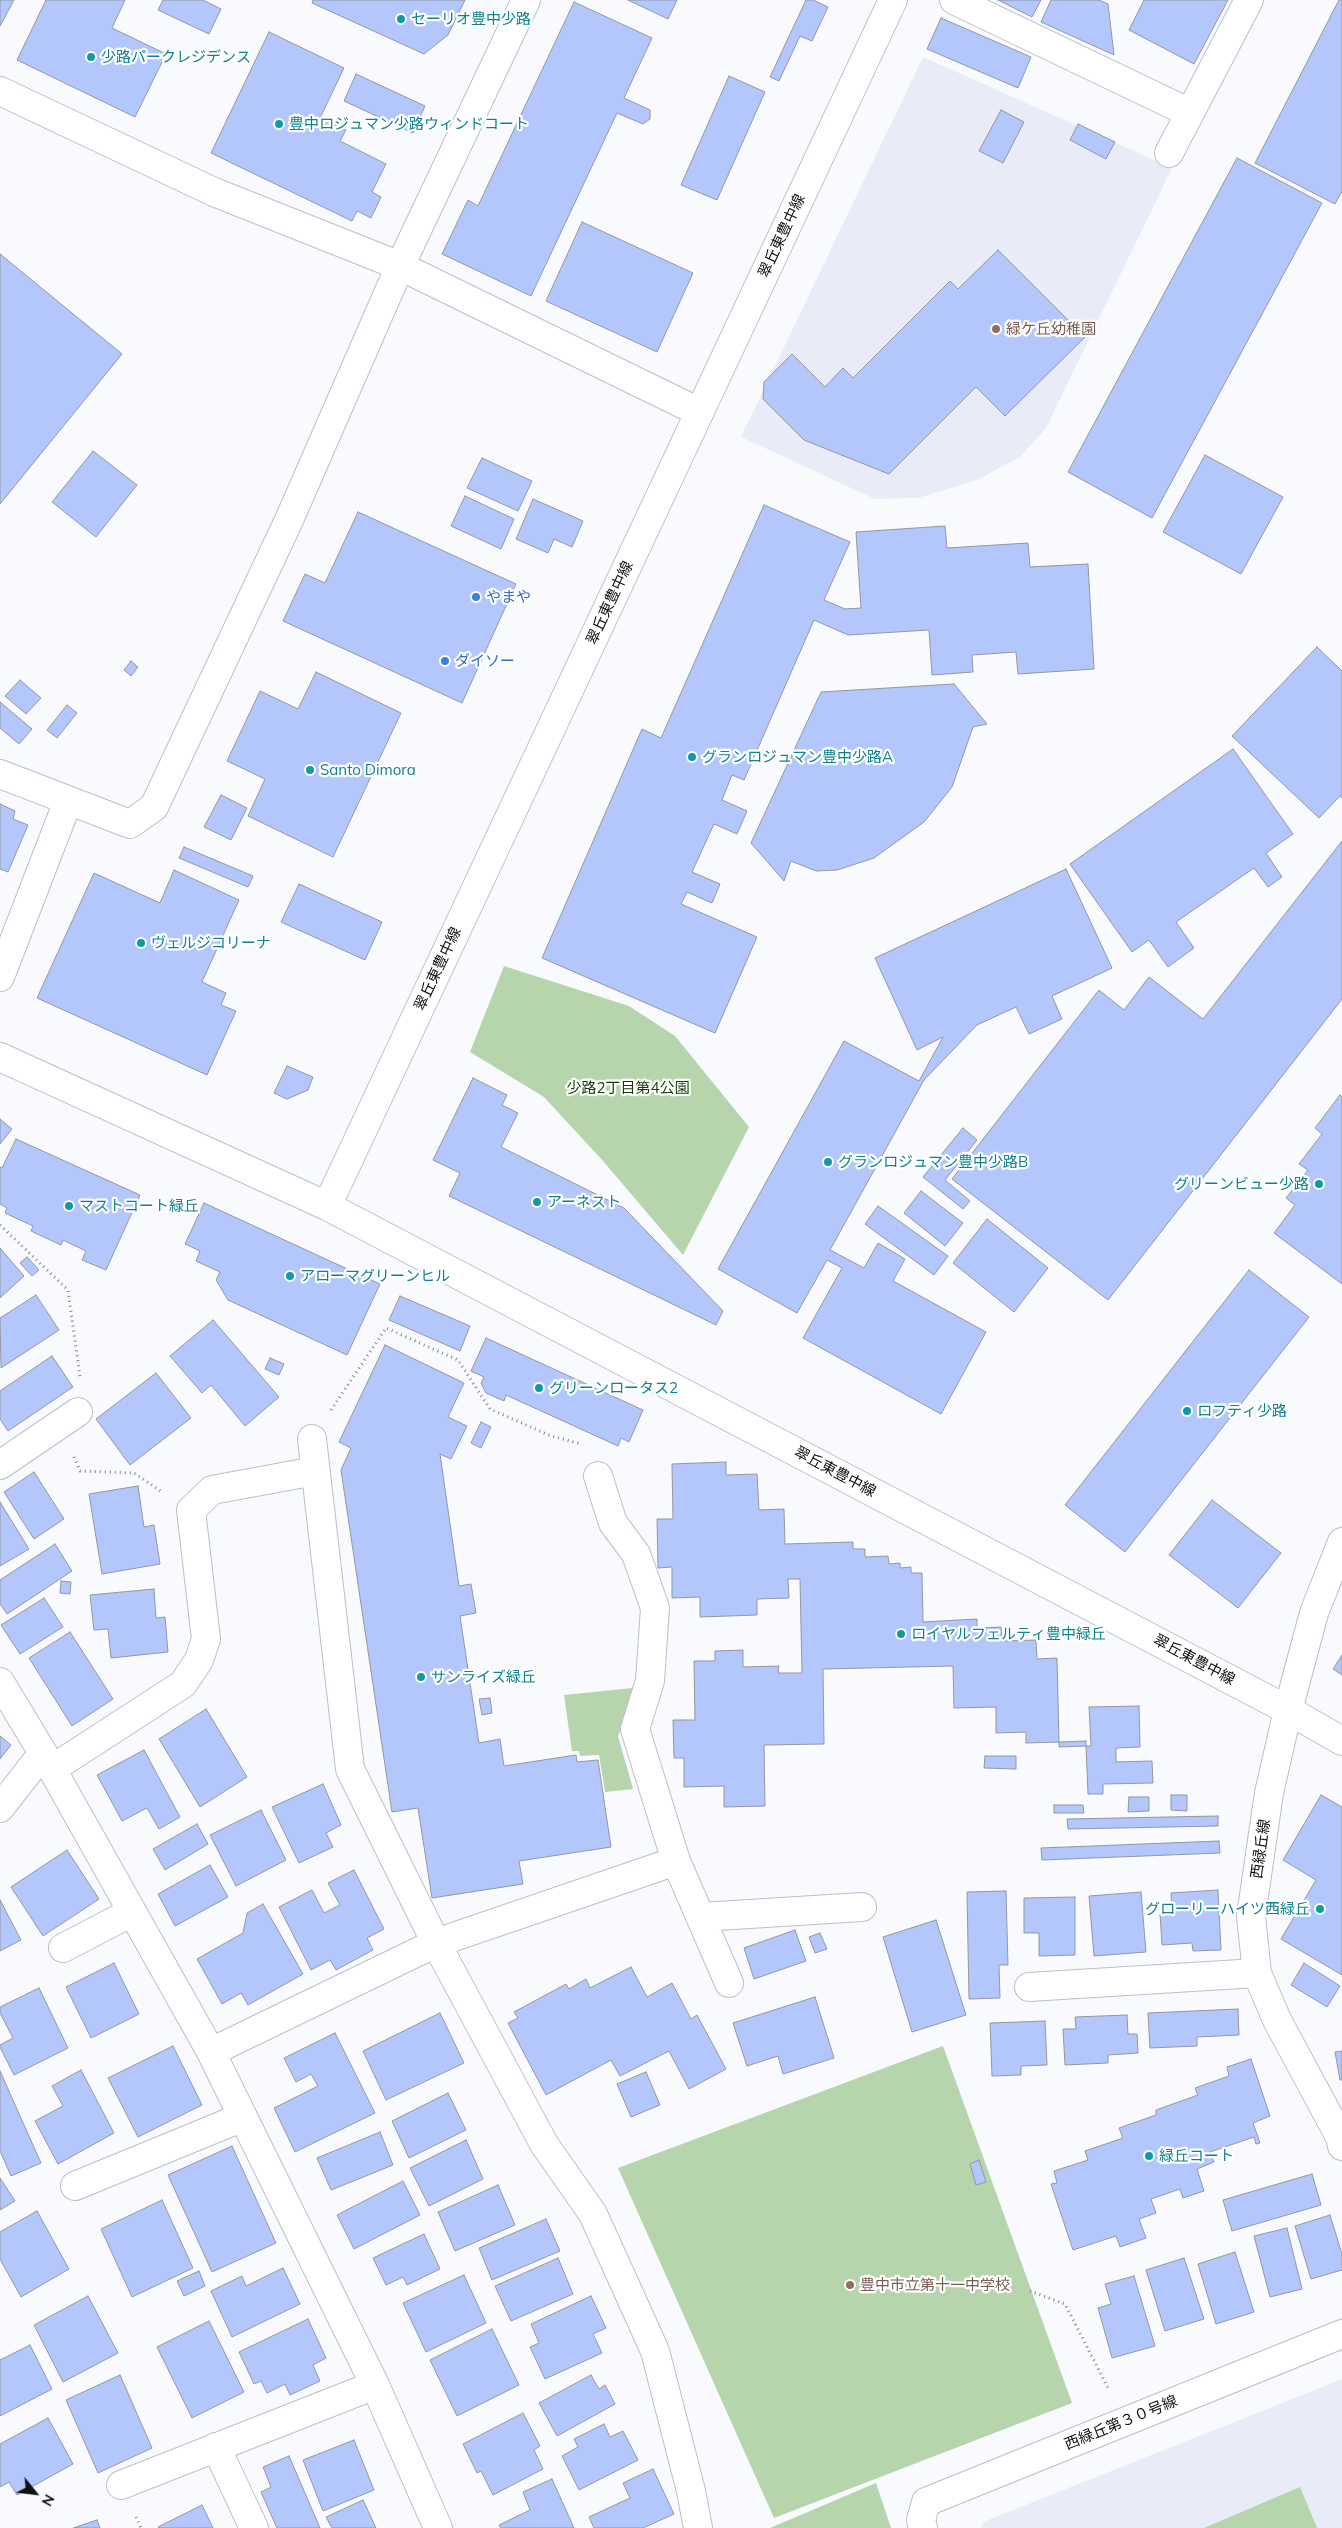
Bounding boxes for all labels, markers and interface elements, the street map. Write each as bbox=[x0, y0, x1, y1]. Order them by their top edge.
place label: セーリオ豊中少路 bbox=[411, 10, 531, 28]
marker: セーリオ豊中少路 bbox=[395, 13, 407, 25]
place label: 少路パークレジデンス bbox=[101, 48, 251, 66]
marker: 少路パークレジデンス bbox=[85, 51, 97, 63]
place label: 豊中ロジュマン少路ウィンドコート bbox=[289, 115, 529, 133]
marker: 豊中ロジュマン少路ウィンドコート bbox=[273, 118, 285, 130]
street label: 翠丘東豊中線 bbox=[755, 191, 809, 281]
place label: 緑ケ丘幼稚園 bbox=[1006, 320, 1096, 338]
marker: 緑ケ丘幼稚園 bbox=[990, 323, 1002, 335]
street label: 翠丘東豊中線 bbox=[583, 558, 637, 648]
place label: やまや bbox=[486, 588, 531, 606]
marker: やまや bbox=[470, 591, 482, 603]
place label: ダイソー bbox=[455, 652, 515, 670]
marker: ダイソー bbox=[439, 655, 451, 667]
place label: グランロジュマン豊中少路A bbox=[702, 748, 893, 766]
marker: グランロジュマン豊中少路A bbox=[686, 751, 698, 763]
place label: Santo Dimora bbox=[320, 761, 416, 779]
marker: Santo Dimora bbox=[304, 764, 316, 776]
street label: 翠丘東豊中線 bbox=[411, 924, 465, 1014]
place label: ヴェルジコリーナ bbox=[151, 934, 271, 952]
marker: ヴェルジコリーナ bbox=[135, 937, 147, 949]
park label: 少路2丁目第4公園 bbox=[567, 1079, 689, 1097]
place label: グランロジュマン豊中少路B bbox=[838, 1153, 1028, 1171]
marker: グランロジュマン豊中少路B bbox=[822, 1156, 834, 1168]
place label: グリーンビュー少路 bbox=[1174, 1175, 1309, 1193]
marker: グリーンビュー少路 bbox=[1313, 1178, 1325, 1190]
place label: アーネスト bbox=[547, 1193, 621, 1211]
marker: アーネスト bbox=[531, 1196, 543, 1208]
place label: マストコート緑丘 bbox=[79, 1197, 199, 1215]
marker: マストコート緑丘 bbox=[63, 1200, 75, 1212]
place label: アローマグリーンヒル bbox=[300, 1267, 450, 1285]
marker: アローマグリーンヒル bbox=[284, 1270, 296, 1282]
place label: グリーンロータス2 bbox=[549, 1379, 678, 1397]
marker: グリーンロータス2 bbox=[533, 1382, 545, 1394]
place label: ロフティ少路 bbox=[1197, 1402, 1287, 1420]
marker: ロフティ少路 bbox=[1181, 1405, 1193, 1417]
street label: 翠丘東豊中線 bbox=[791, 1443, 879, 1501]
place label: ロイヤルフェルティ豊中緑丘 bbox=[911, 1625, 1106, 1643]
marker: ロイヤルフェルティ豊中緑丘 bbox=[895, 1628, 907, 1640]
street label: 翠丘東豊中線 bbox=[1150, 1631, 1238, 1689]
place label: サンライズ緑丘 bbox=[431, 1668, 536, 1686]
marker: サンライズ緑丘 bbox=[415, 1671, 427, 1683]
street label: 西緑丘線 bbox=[1248, 1818, 1274, 1880]
place label: グローリーハイツ西緑丘 bbox=[1145, 1900, 1310, 1918]
marker: グローリーハイツ西緑丘 bbox=[1314, 1903, 1326, 1915]
place label: 緑丘コート bbox=[1159, 2147, 1234, 2165]
marker: 緑丘コート bbox=[1143, 2150, 1155, 2162]
place label: 豊中市立第十一中学校 bbox=[860, 2276, 1010, 2294]
marker: 豊中市立第十一中学校 bbox=[844, 2279, 856, 2291]
street label: 西緑丘第３０号線 bbox=[1062, 2392, 1180, 2454]
north arrow bbox=[10, 2468, 60, 2518]
text: N bbox=[38, 2491, 59, 2509]

